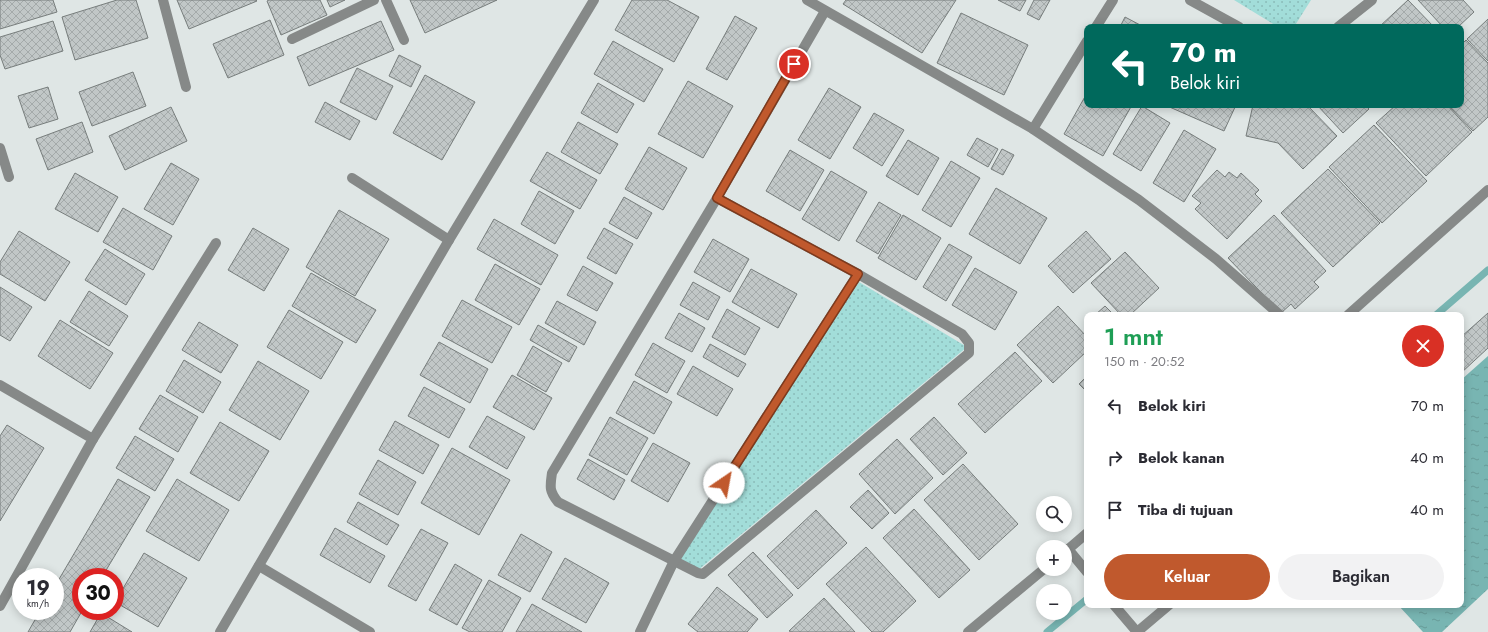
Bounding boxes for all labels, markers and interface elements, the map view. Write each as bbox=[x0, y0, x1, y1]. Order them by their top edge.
text: 70 m bbox=[1170, 32, 1237, 73]
icon: left bbox=[1104, 40, 1156, 92]
pin bbox=[777, 47, 811, 81]
icon: arrive bbox=[783, 53, 805, 75]
text: Belok kiri bbox=[1170, 70, 1240, 96]
text: 1 mnt bbox=[1104, 319, 1163, 354]
button: close bbox=[1402, 325, 1444, 367]
text: 150 m · 20:52 bbox=[1104, 352, 1185, 371]
icon: left bbox=[1104, 395, 1126, 417]
text: Belok kiri bbox=[1138, 395, 1206, 417]
text: 70 m bbox=[1411, 395, 1444, 417]
icon: right bbox=[1104, 447, 1126, 469]
text: Belok kanan bbox=[1138, 447, 1225, 469]
text: 40 m bbox=[1410, 447, 1444, 469]
position arrow bbox=[703, 462, 745, 504]
map controls bbox=[1036, 496, 1072, 620]
button: search bbox=[1036, 496, 1072, 532]
icon: arrive bbox=[1104, 499, 1126, 521]
text: Tiba di tujuan bbox=[1138, 499, 1233, 521]
text: 40 m bbox=[1410, 499, 1444, 521]
button: + bbox=[1036, 540, 1072, 576]
button: Keluar bbox=[1104, 554, 1270, 600]
button: Bagikan bbox=[1278, 554, 1444, 600]
speed limit sign: 30 bbox=[72, 568, 124, 620]
text: 19 bbox=[26, 574, 50, 603]
button: − bbox=[1036, 584, 1072, 620]
text: km/h bbox=[27, 596, 49, 611]

